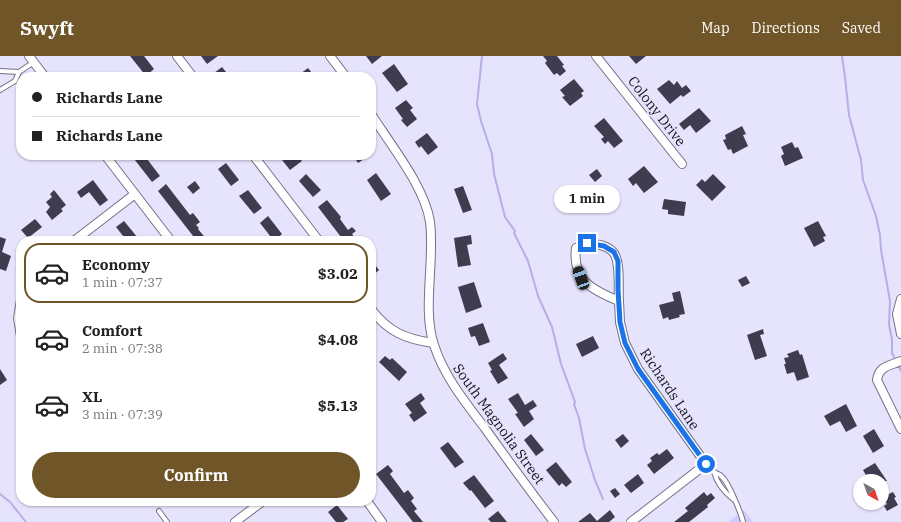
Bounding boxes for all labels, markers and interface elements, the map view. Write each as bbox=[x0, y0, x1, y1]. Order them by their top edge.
text: Swyft bbox=[20, 16, 74, 40]
text: Map bbox=[701, 19, 730, 37]
text: Directions bbox=[752, 19, 820, 37]
text: Saved bbox=[842, 19, 881, 37]
street label: Colony Drive bbox=[624, 72, 690, 150]
text: Richards Lane bbox=[56, 88, 163, 107]
text: Richards Lane bbox=[56, 126, 163, 145]
callout: 1 min bbox=[554, 185, 620, 213]
text: 1 min bbox=[569, 190, 605, 207]
route end bbox=[578, 234, 596, 252]
icon: car bbox=[34, 255, 70, 291]
text: Economy bbox=[82, 255, 150, 274]
text: $3.02 bbox=[318, 264, 358, 283]
car bbox=[571, 265, 591, 291]
text: 1 min · 07:37 bbox=[82, 274, 163, 291]
icon: car bbox=[34, 321, 70, 357]
text: Comfort bbox=[82, 321, 142, 340]
text: $4.08 bbox=[318, 330, 358, 349]
text: 2 min · 07:38 bbox=[82, 340, 163, 357]
street label: Richards Lane bbox=[636, 345, 704, 433]
street label: South Magnolia Street bbox=[449, 360, 549, 488]
icon: car bbox=[34, 387, 70, 423]
text: XL bbox=[82, 387, 102, 406]
text: $5.13 bbox=[318, 396, 358, 415]
text: 3 min · 07:39 bbox=[82, 406, 163, 423]
button: Confirm bbox=[32, 452, 360, 498]
route start bbox=[697, 455, 715, 473]
north arrow bbox=[853, 474, 889, 510]
map controls bbox=[853, 474, 889, 510]

